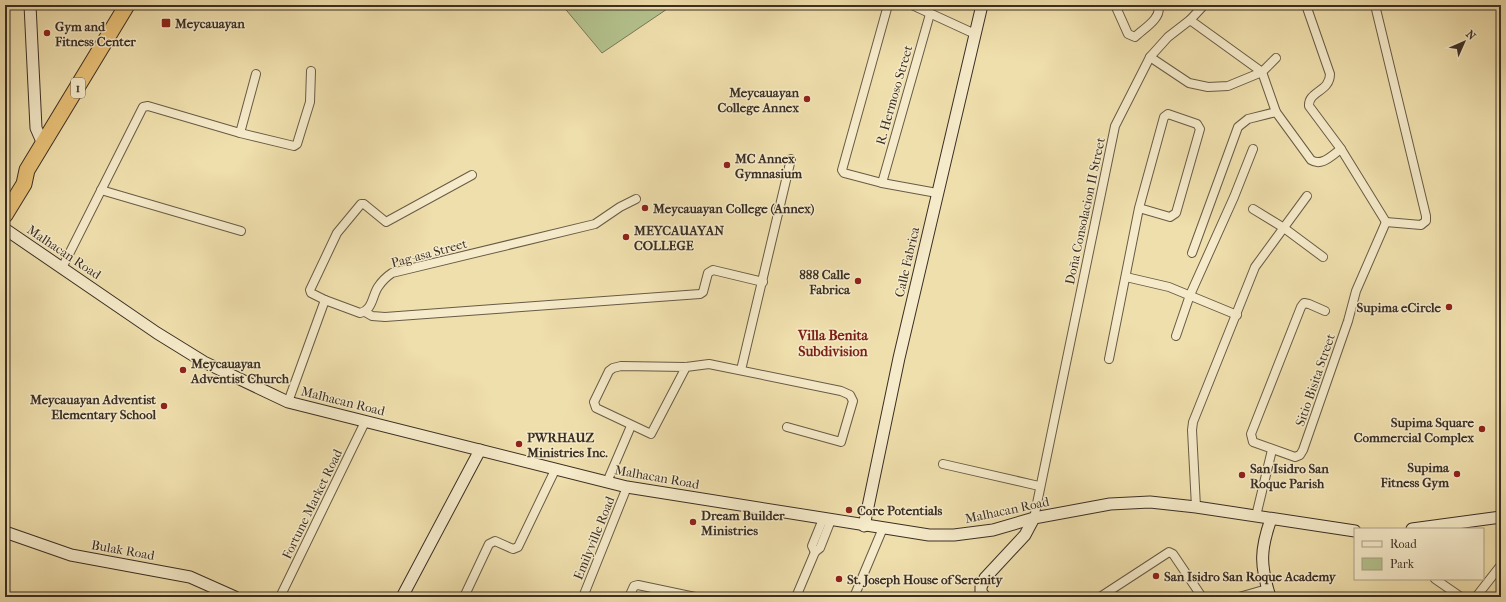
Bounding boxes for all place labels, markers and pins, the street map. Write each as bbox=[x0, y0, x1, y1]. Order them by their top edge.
place label: Meycauayan bbox=[174, 16, 245, 32]
marker: Meycauayan bbox=[160, 17, 172, 29]
place label: Gym and Fitness Center bbox=[54, 19, 136, 49]
marker: Gym and Fitness Center bbox=[42, 28, 52, 38]
place label: Meycauayan College Annex bbox=[717, 85, 799, 116]
marker: Meycauayan College Annex bbox=[802, 94, 812, 104]
place label: MC Annex Gymnasium bbox=[734, 151, 802, 182]
marker: MC Annex Gymnasium bbox=[722, 160, 732, 170]
place label: Meycauayan College (Annex) bbox=[652, 201, 815, 217]
marker: Meycauayan College (Annex) bbox=[640, 203, 650, 213]
place label: MEYCAUAYAN COLLEGE bbox=[633, 223, 724, 253]
marker: MEYCAUAYAN COLLEGE bbox=[621, 232, 631, 242]
place label: 888 Calle Fabrica bbox=[799, 267, 851, 297]
marker: 888 Calle Fabrica bbox=[853, 276, 863, 286]
place label: Supima eCircle bbox=[1357, 300, 1442, 316]
marker: Supima eCircle bbox=[1444, 302, 1454, 312]
place label: Meycauayan Adventist Church bbox=[190, 356, 290, 386]
marker: Meycauayan Adventist Church bbox=[178, 365, 188, 375]
place label: Meycauayan Adventist Elementary School bbox=[29, 392, 156, 423]
marker: Meycauayan Adventist Elementary School bbox=[159, 401, 169, 411]
place label: Supima Square Commercial Complex bbox=[1354, 415, 1475, 446]
marker: Supima Square Commercial Complex bbox=[1477, 424, 1487, 434]
place label: PWRHAUZ Ministries Inc. bbox=[526, 430, 608, 460]
marker: PWRHAUZ Ministries Inc. bbox=[514, 439, 524, 449]
place label: Supima Fitness Gym bbox=[1380, 460, 1450, 491]
place label: San Isidro San Roque Parish bbox=[1250, 461, 1329, 492]
marker: Supima Fitness Gym bbox=[1452, 469, 1462, 479]
marker: San Isidro San Roque Parish bbox=[1237, 470, 1247, 480]
place label: Core Potentials bbox=[857, 503, 943, 518]
marker: Core Potentials bbox=[844, 505, 854, 515]
place label: Dream Builder Ministries bbox=[700, 508, 785, 538]
marker: Dream Builder Ministries bbox=[688, 517, 698, 527]
place label: San Isidro San Roque Academy bbox=[1164, 569, 1337, 585]
marker: San Isidro San Roque Academy bbox=[1151, 571, 1161, 581]
place label: St. Joseph House of Serenity bbox=[847, 572, 1004, 588]
marker: St. Joseph House of Serenity bbox=[834, 574, 844, 584]

